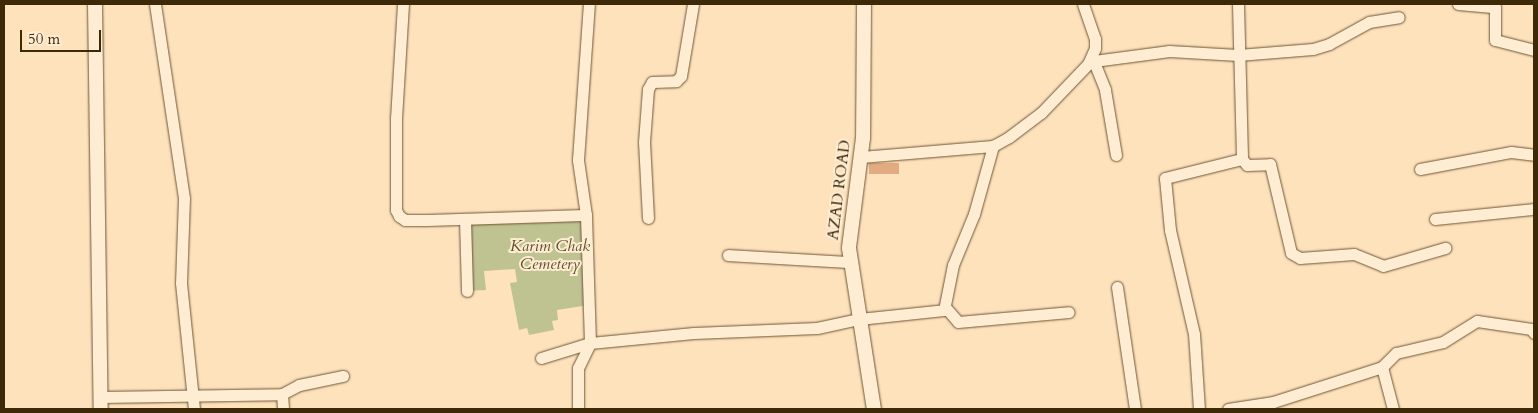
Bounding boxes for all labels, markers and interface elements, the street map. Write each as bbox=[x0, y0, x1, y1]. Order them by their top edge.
scale bar bbox=[22, 20, 104, 52]
text: 50 m bbox=[28, 29, 60, 49]
street label: AZAD ROAD bbox=[823, 139, 855, 241]
park label: Karim Chak Cemetery bbox=[510, 236, 590, 274]

